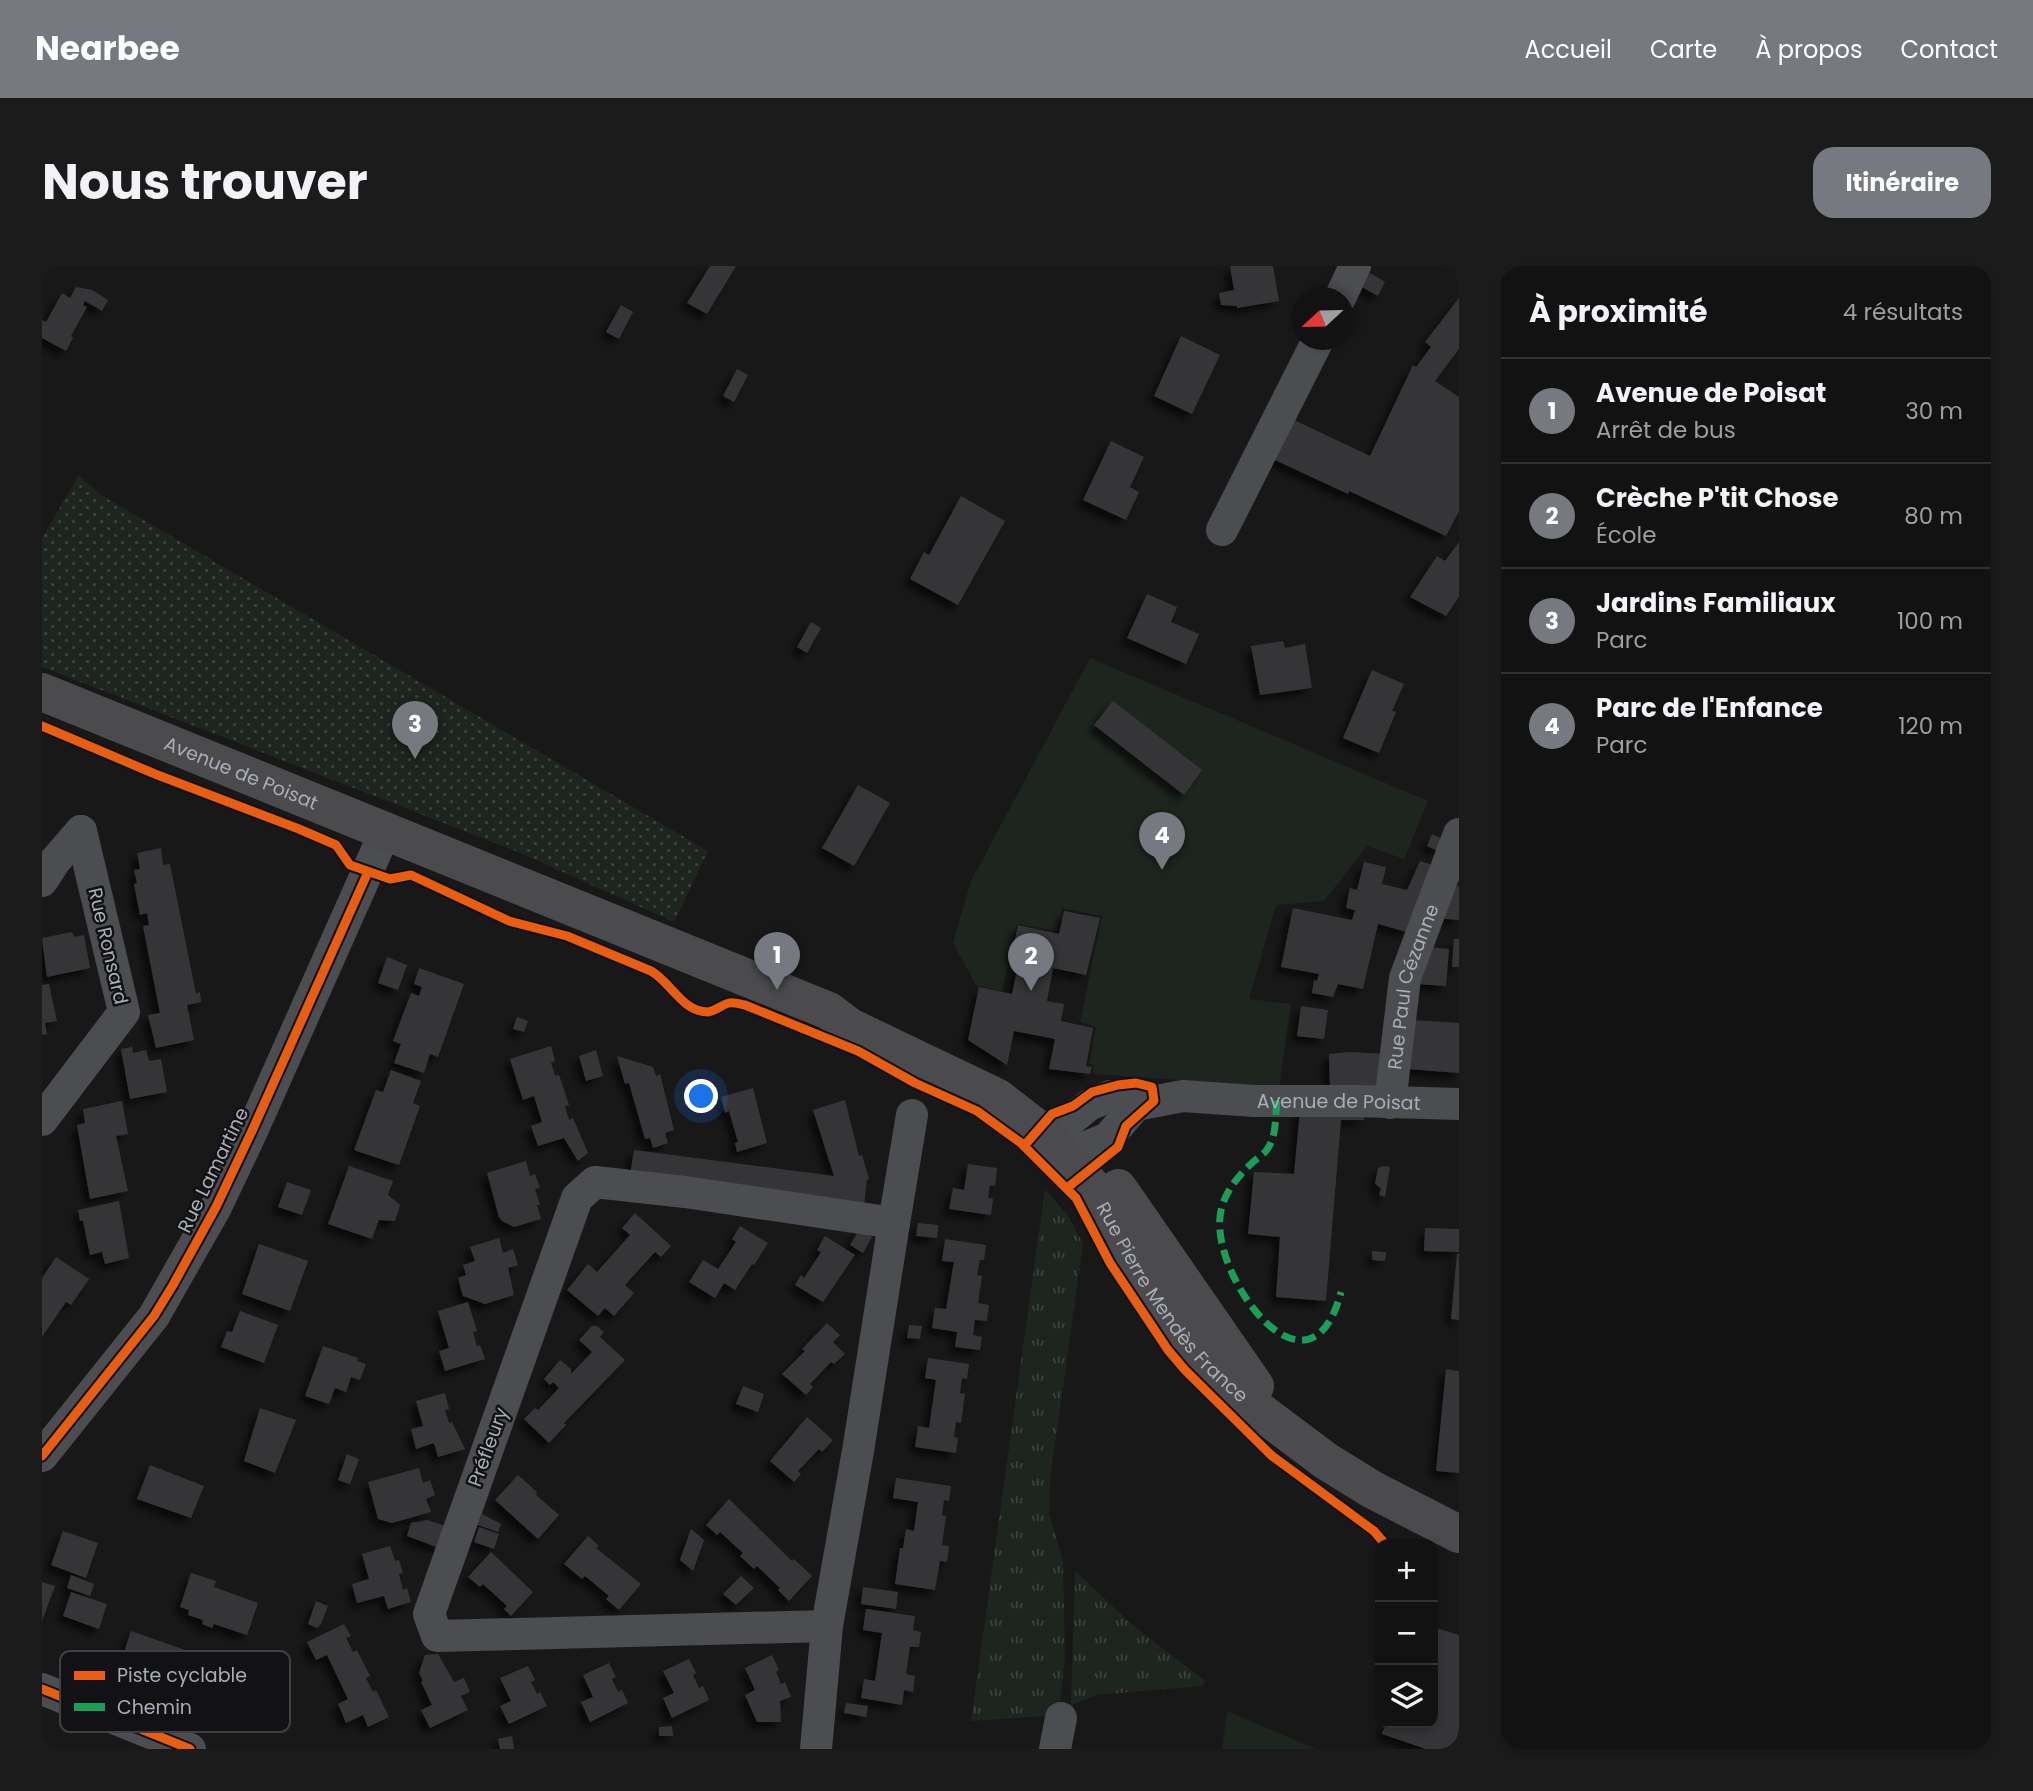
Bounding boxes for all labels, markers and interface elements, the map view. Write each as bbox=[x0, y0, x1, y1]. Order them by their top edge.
text: Nearbee bbox=[35, 25, 180, 72]
text: Accueil bbox=[1525, 33, 1612, 66]
text: Carte bbox=[1650, 33, 1717, 66]
text: À propos bbox=[1755, 33, 1862, 66]
text: Contact bbox=[1900, 33, 1998, 66]
button: Itinéraire bbox=[1813, 147, 1991, 218]
text: Nous trouver bbox=[42, 148, 368, 216]
north arrow bbox=[1291, 287, 1354, 350]
text: À proximité bbox=[1529, 290, 1708, 333]
text: 4 résultats bbox=[1843, 296, 1963, 328]
text: Avenue de Poisat bbox=[1596, 375, 1826, 411]
text: 1 bbox=[1548, 395, 1556, 427]
text: 30 m bbox=[1905, 395, 1963, 427]
text: Arrêt de bus bbox=[1596, 414, 1736, 446]
text: Crèche P'tit Chose bbox=[1596, 480, 1838, 516]
text: 2 bbox=[1545, 500, 1559, 532]
text: 80 m bbox=[1904, 500, 1963, 532]
text: École bbox=[1596, 519, 1656, 551]
text: Jardins Familiaux bbox=[1596, 585, 1836, 621]
text: 3 bbox=[1545, 605, 1559, 637]
text: 100 m bbox=[1897, 605, 1963, 637]
text: Parc bbox=[1596, 624, 1647, 656]
text: Parc de l'Enfance bbox=[1596, 690, 1823, 726]
pin: 3 bbox=[392, 701, 438, 759]
text: 4 bbox=[1544, 710, 1560, 742]
text: 120 m bbox=[1898, 710, 1963, 742]
street label: Avenue de Poisat bbox=[160, 729, 322, 816]
text: Parc bbox=[1596, 729, 1647, 761]
pin: 4 bbox=[1139, 812, 1185, 870]
street label: Rue Ronsard bbox=[81, 885, 135, 1007]
street label: Rue Paul Cézanne bbox=[1381, 900, 1445, 1071]
pin: 1 bbox=[754, 932, 800, 990]
pin: 2 bbox=[1008, 933, 1054, 991]
your location bbox=[684, 1079, 718, 1113]
street label: Avenue de Poisat bbox=[1257, 1088, 1421, 1116]
street label: Rue Lamartine bbox=[171, 1103, 255, 1237]
street label: Rue Pierre Mendès France bbox=[1090, 1197, 1254, 1409]
street label: Préfleury bbox=[461, 1403, 515, 1490]
map controls bbox=[1375, 1539, 1438, 1728]
button: + bbox=[1375, 1539, 1438, 1602]
button: − bbox=[1375, 1602, 1438, 1665]
legend bbox=[60, 1651, 290, 1732]
text: Piste cyclable bbox=[117, 1662, 247, 1689]
button: layers bbox=[1375, 1665, 1438, 1728]
text: Chemin bbox=[117, 1694, 192, 1721]

